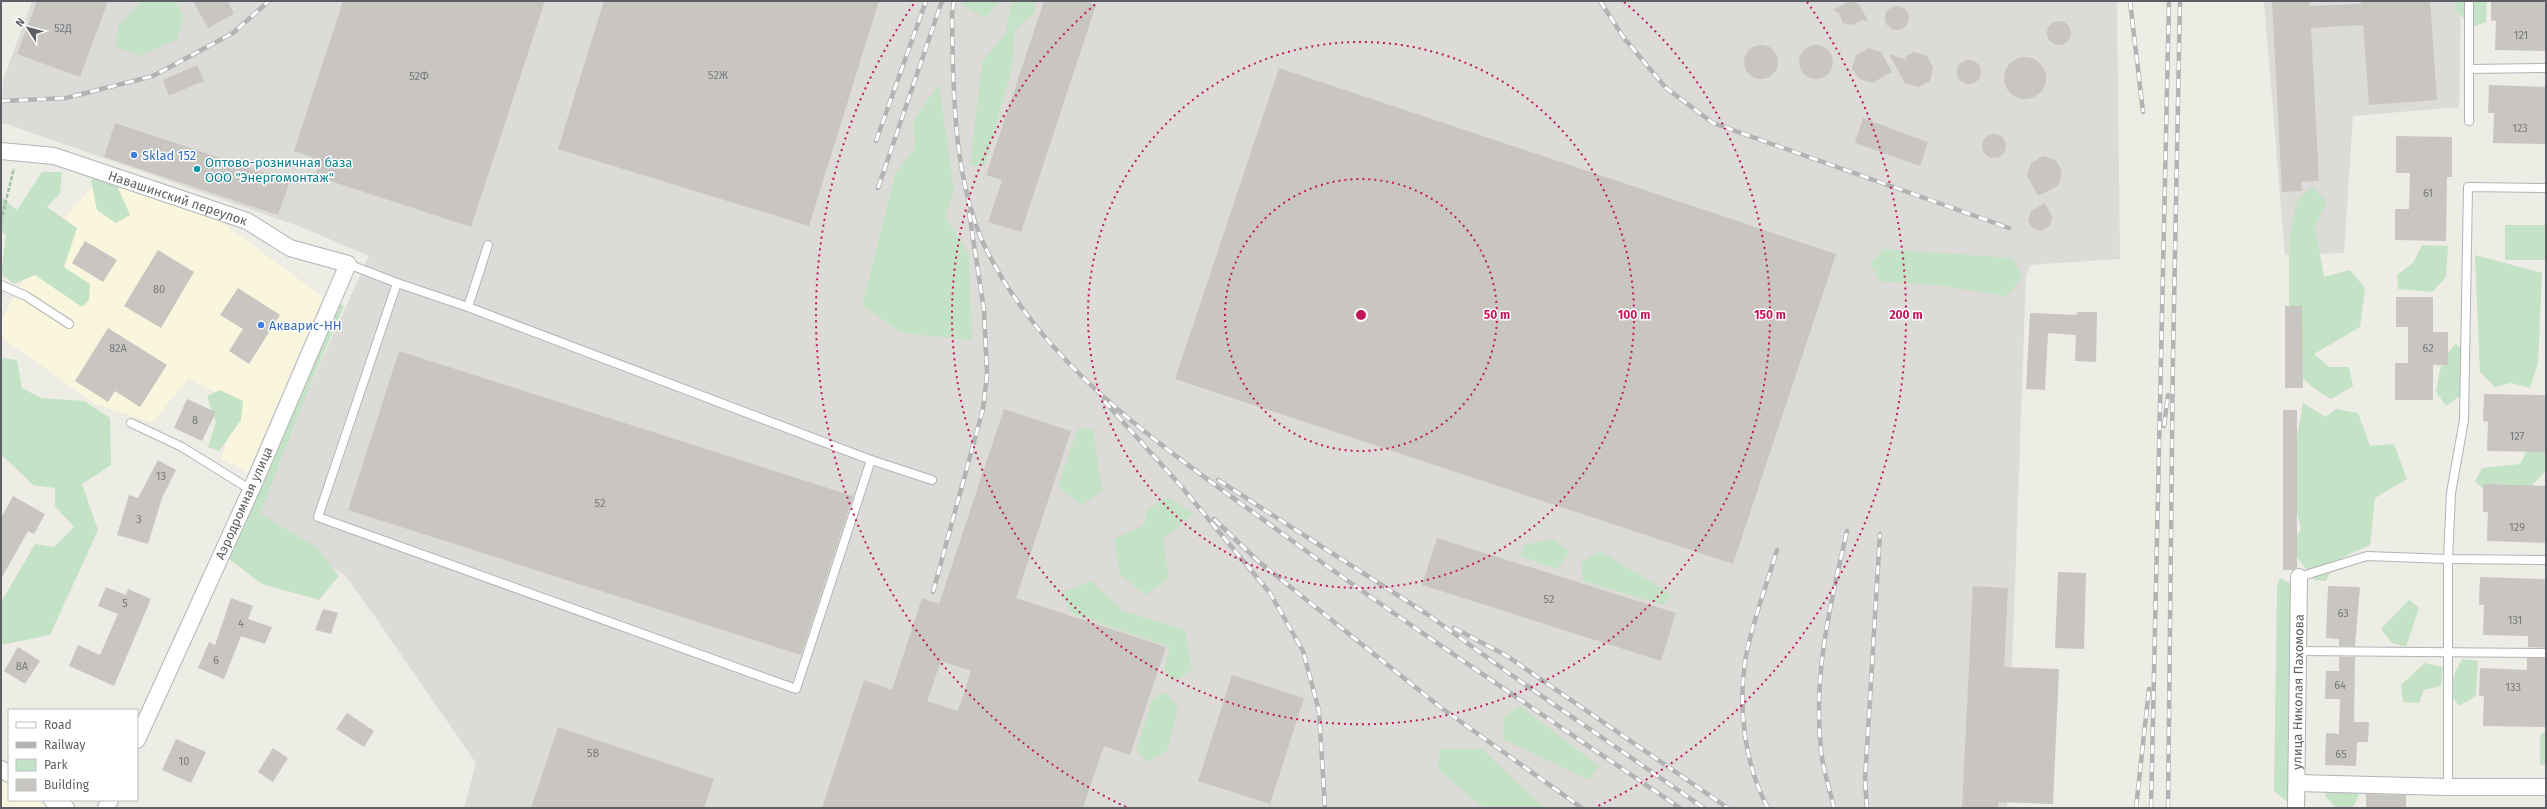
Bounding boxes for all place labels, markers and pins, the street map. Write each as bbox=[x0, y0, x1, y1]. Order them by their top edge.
place label: Sklad 152 bbox=[142, 148, 196, 163]
marker: Sklad 152 bbox=[129, 150, 139, 160]
place label: Оптово-розничная база ООО "Энергомонтаж" bbox=[205, 155, 352, 185]
marker: Оптово-розничная база ООО "Энергомонтаж" bbox=[192, 164, 202, 174]
centre of rings bbox=[1354, 308, 1368, 322]
place label: Акварис-НН bbox=[269, 318, 342, 333]
marker: Акварис-НН bbox=[256, 320, 266, 330]

